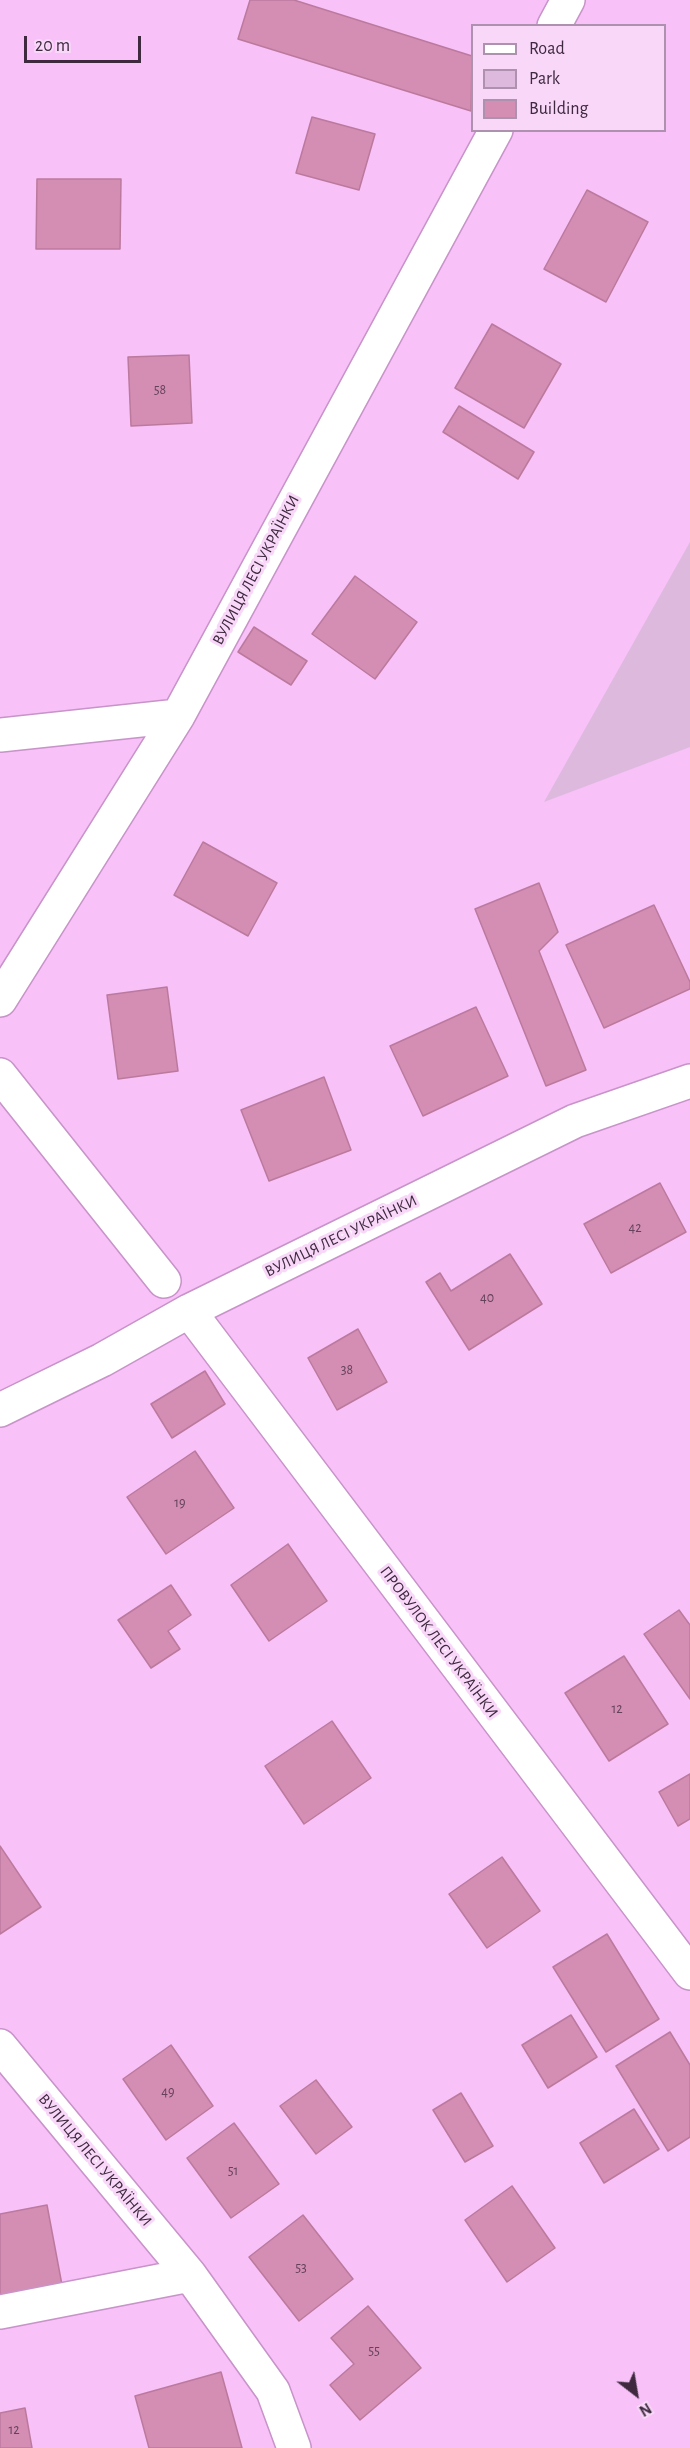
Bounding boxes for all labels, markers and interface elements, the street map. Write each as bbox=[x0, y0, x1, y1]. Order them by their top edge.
scale bar bbox=[27, 24, 144, 62]
legend bbox=[471, 24, 666, 132]
text: 20 m bbox=[35, 37, 70, 55]
text: Road bbox=[529, 40, 565, 58]
text: Park bbox=[529, 70, 560, 88]
text: Building bbox=[529, 100, 588, 118]
house number: 58 bbox=[154, 382, 166, 398]
street label: ВУЛИЦЯ ЛЕСІ УКРАЇНКИ bbox=[208, 492, 304, 648]
street label: ВУЛИЦЯ ЛЕСІ УКРАЇНКИ bbox=[262, 1191, 420, 1281]
house number: 42 bbox=[628, 1220, 642, 1236]
house number: 40 bbox=[480, 1290, 494, 1306]
house number: 38 bbox=[341, 1362, 353, 1378]
house number: 19 bbox=[174, 1495, 186, 1511]
street label: ПРОВУЛОК ЛЕСІ УКРАЇНКИ bbox=[376, 1562, 502, 1722]
house number: 12 bbox=[611, 1701, 623, 1717]
house number: 49 bbox=[161, 2084, 175, 2100]
street label: ВУЛИЦЯ ЛЕСІ УКРАЇНКИ bbox=[34, 2090, 156, 2230]
house number: 51 bbox=[228, 2163, 238, 2179]
house number: 53 bbox=[295, 2260, 307, 2276]
house number: 55 bbox=[368, 2343, 380, 2359]
north arrow bbox=[606, 2364, 666, 2424]
text: N bbox=[636, 2400, 654, 2419]
house number: 12 bbox=[8, 2422, 20, 2438]

